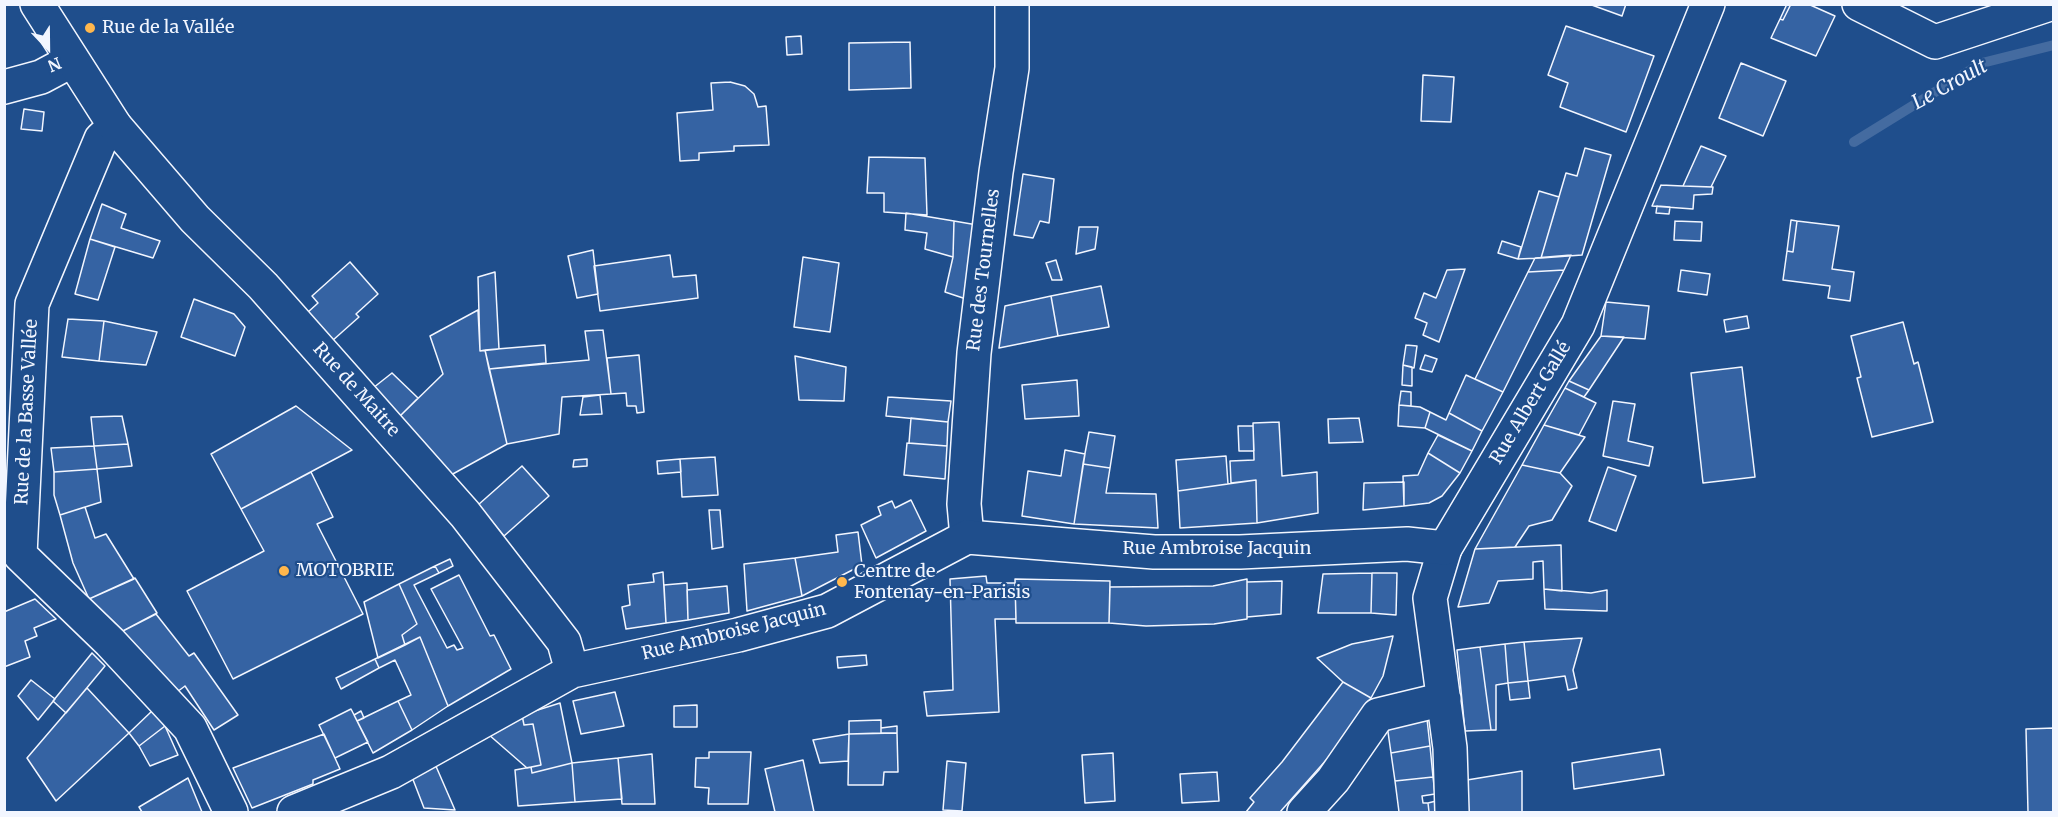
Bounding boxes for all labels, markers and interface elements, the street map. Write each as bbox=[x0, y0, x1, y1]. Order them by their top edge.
place label: Rue de la Vallée bbox=[102, 17, 234, 39]
north arrow bbox=[18, 18, 78, 78]
marker: Rue de la Vallée bbox=[83, 21, 97, 35]
text: N bbox=[45, 53, 64, 76]
water label: Le Croult bbox=[1908, 55, 1992, 115]
street label: Rue des Tournelles bbox=[963, 188, 1005, 352]
street label: Rue de la Basse Vallée bbox=[11, 319, 43, 505]
street label: Rue Albert Gallé bbox=[1486, 338, 1576, 468]
street label: Rue de Maitre bbox=[308, 339, 404, 441]
street label: Rue Ambroise Jacquin bbox=[1123, 538, 1311, 560]
place label: MOTOBRIE bbox=[296, 560, 394, 582]
place label: Centre de Fontenay-en-Parisis bbox=[854, 561, 1030, 604]
marker: MOTOBRIE bbox=[277, 564, 291, 578]
marker: Centre de Fontenay-en-Parisis bbox=[835, 575, 849, 589]
street label: Rue Ambroise Jacquin bbox=[640, 599, 828, 665]

